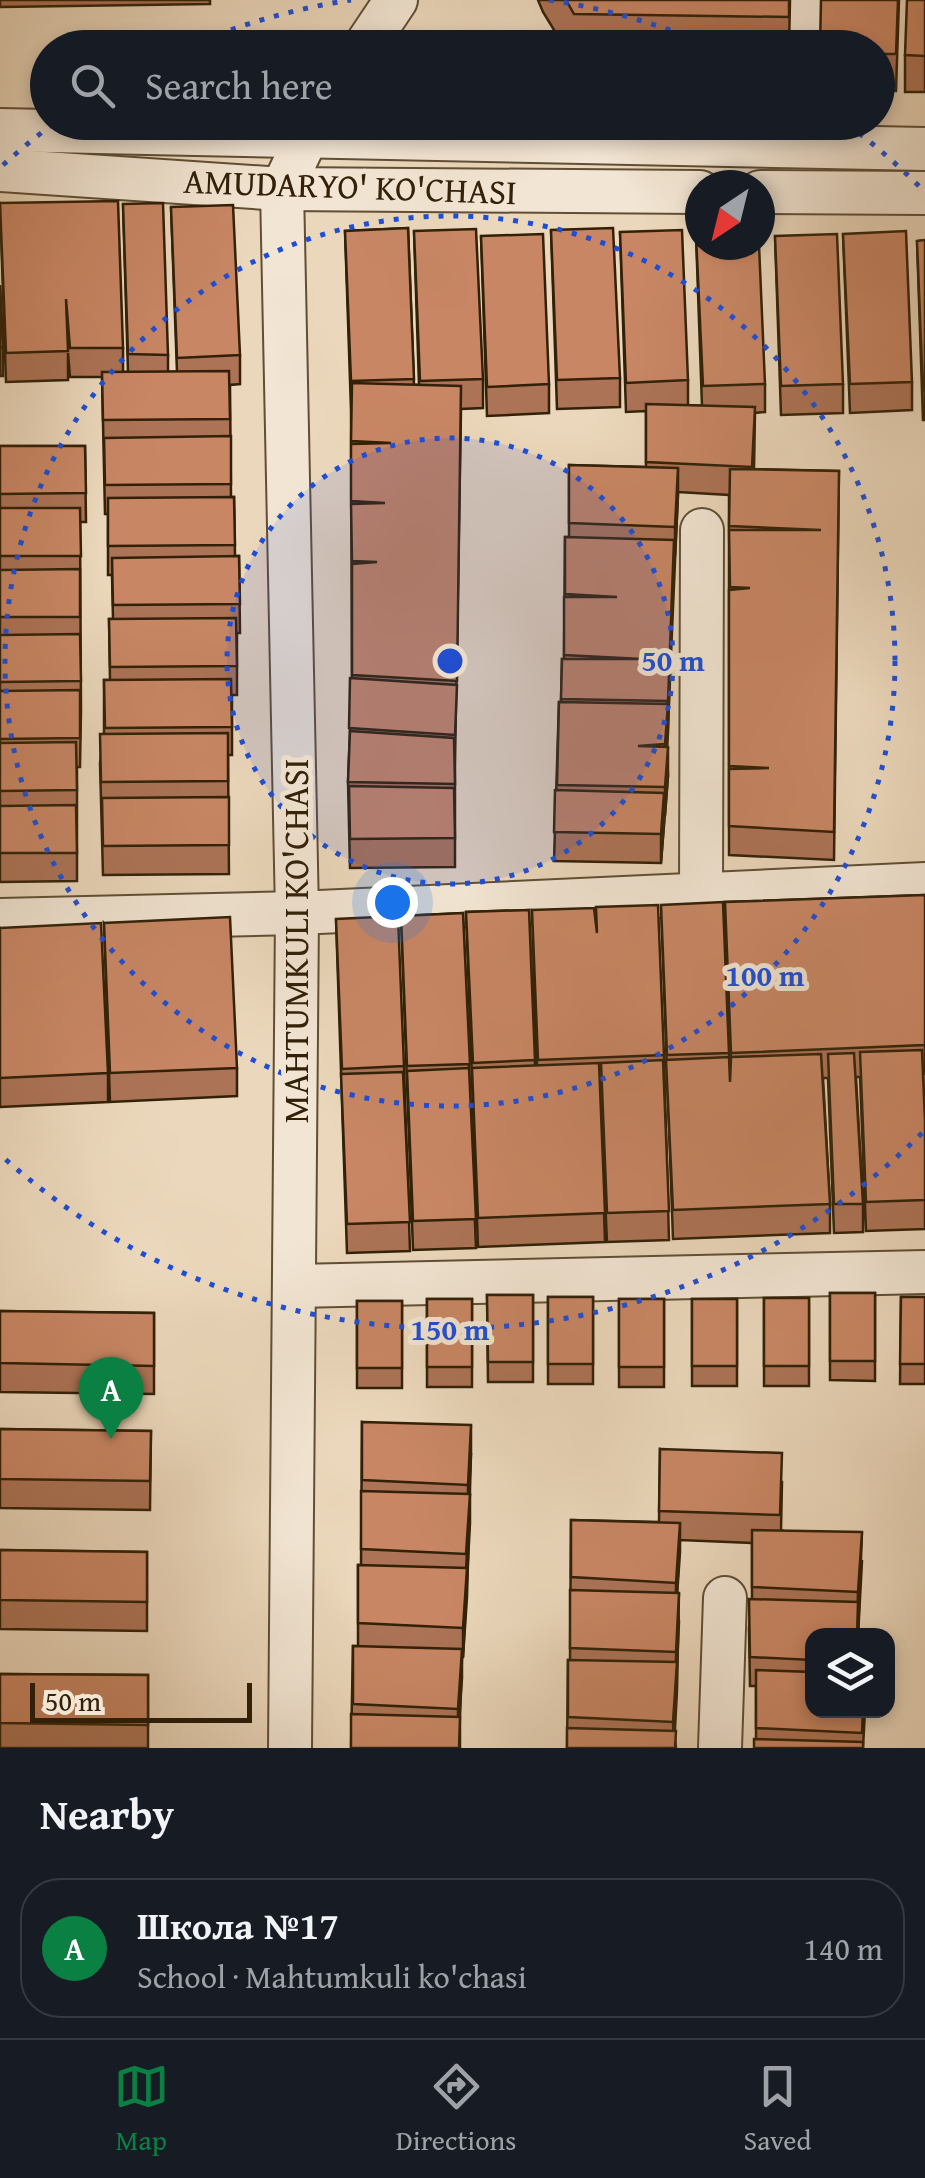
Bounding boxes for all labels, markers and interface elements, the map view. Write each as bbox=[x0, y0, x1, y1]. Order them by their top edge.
search box bbox=[30, 30, 895, 140]
text: Search here bbox=[145, 57, 333, 113]
icon: search bbox=[65, 58, 120, 113]
street label: AMUDARYO' KO'CHASI bbox=[182, 155, 518, 217]
north arrow bbox=[685, 170, 775, 260]
text: 50 m bbox=[641, 638, 705, 682]
centre of rings bbox=[432, 643, 468, 679]
street label: MAHTUMKULI KO'CHASI bbox=[270, 758, 321, 1124]
your location bbox=[367, 877, 418, 928]
text: 100 m bbox=[726, 953, 805, 997]
text: 150 m bbox=[411, 1307, 490, 1351]
pin: A bbox=[78, 1356, 144, 1439]
map controls bbox=[805, 1628, 895, 1718]
button: layers bbox=[805, 1628, 895, 1718]
scale bar bbox=[30, 1678, 252, 1722]
text: 50 m bbox=[45, 1680, 101, 1721]
text: Nearby bbox=[40, 1783, 174, 1844]
text: Школа №17 bbox=[137, 1897, 339, 1953]
text: A bbox=[64, 1925, 85, 1972]
text: 140 m bbox=[804, 1925, 883, 1972]
text: School · Mahtumkuli ko'chasi bbox=[137, 1953, 527, 2000]
tab: Map bbox=[114, 2059, 169, 2160]
tab: Directions bbox=[396, 2059, 516, 2160]
tab: Saved bbox=[744, 2059, 811, 2160]

